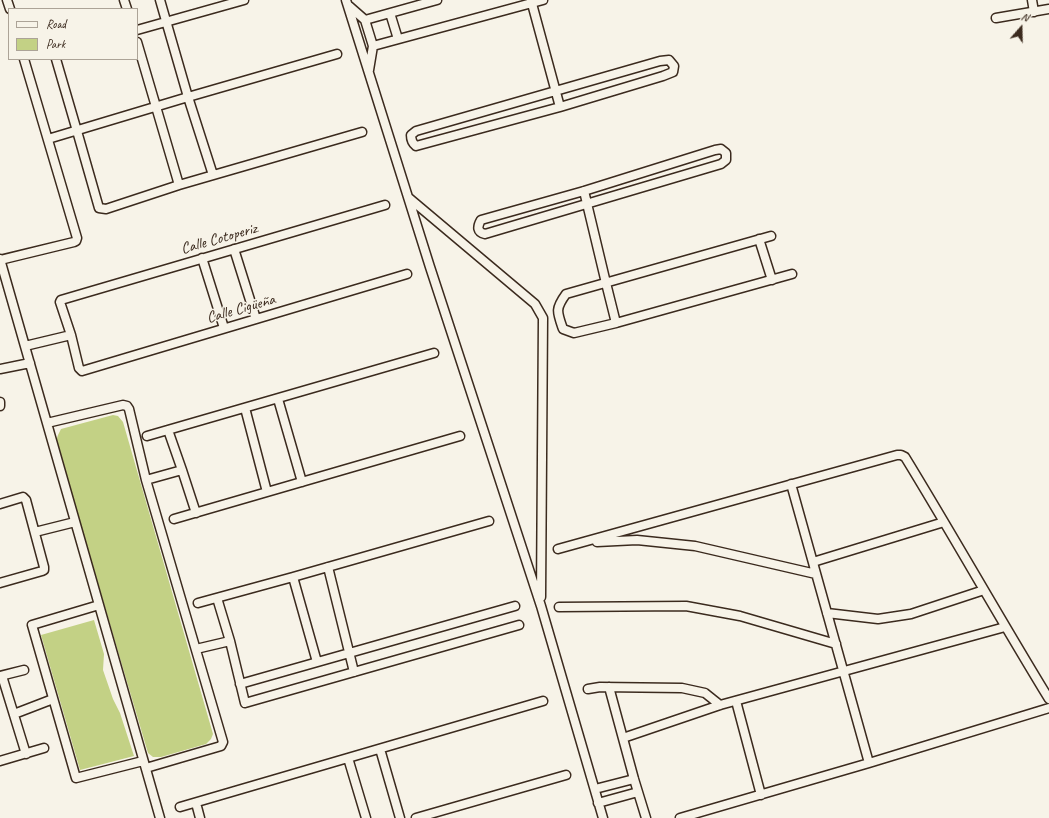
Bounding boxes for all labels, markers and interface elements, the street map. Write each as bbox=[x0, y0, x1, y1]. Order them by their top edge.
legend bbox=[8, 8, 138, 60]
north arrow bbox=[1001, 8, 1041, 48]
text: N bbox=[1020, 9, 1031, 24]
text: Road bbox=[46, 16, 66, 32]
text: Park bbox=[46, 36, 65, 52]
street label: Calle Cotoperiz bbox=[179, 219, 259, 259]
street label: Calle Cigüeña bbox=[204, 290, 278, 328]

